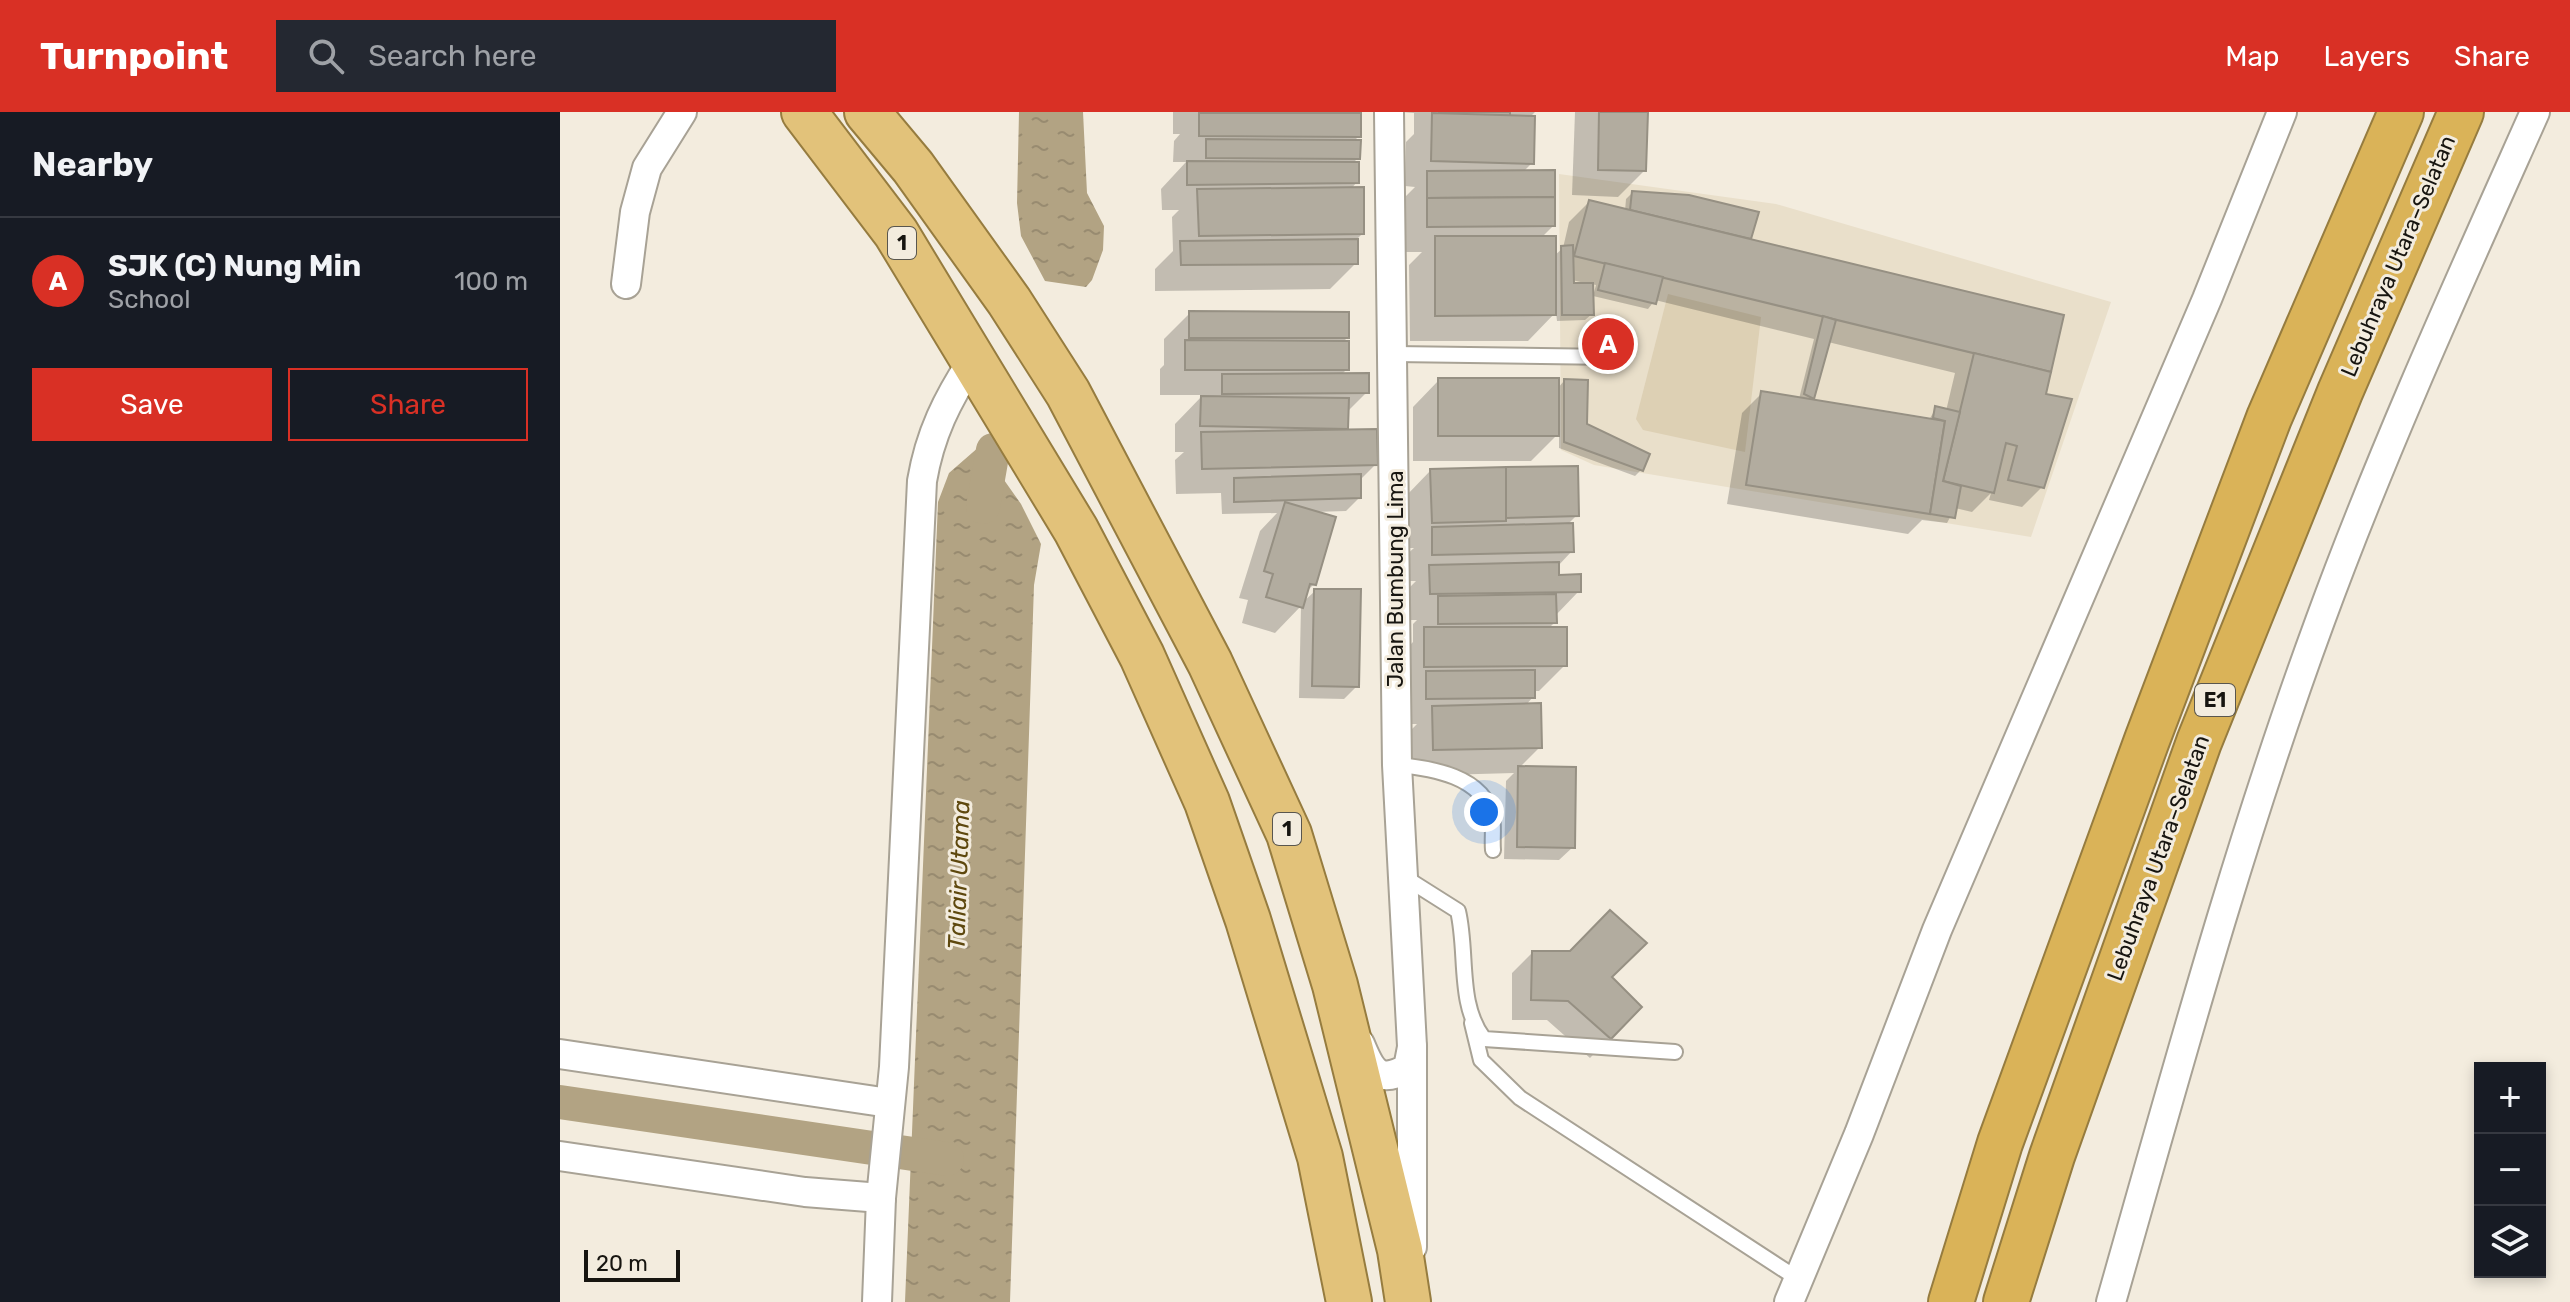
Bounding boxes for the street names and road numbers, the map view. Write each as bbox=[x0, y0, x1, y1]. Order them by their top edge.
street label: Lebuhraya Utara–Selatan bbox=[2335, 131, 2461, 381]
road number: 1 bbox=[888, 227, 916, 259]
street label: Jalan Bumbung Lima bbox=[1382, 470, 1409, 688]
road number: E1 bbox=[2195, 684, 2235, 716]
street label: Lebuhraya Utara–Selatan bbox=[2101, 731, 2215, 985]
road number: 1 bbox=[1273, 813, 1301, 845]

